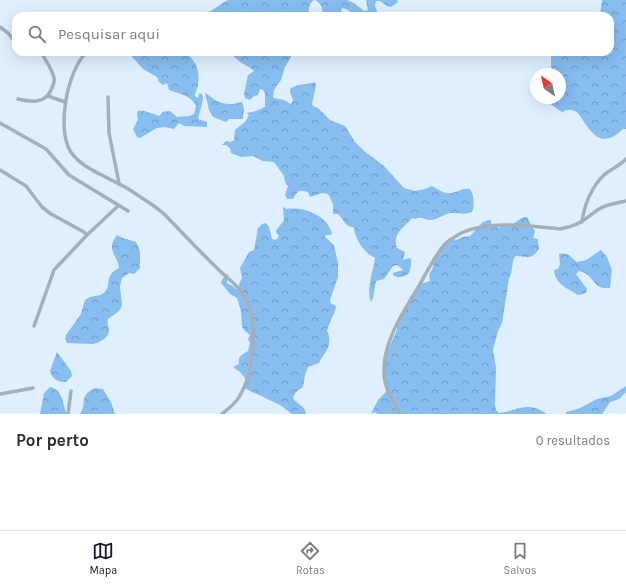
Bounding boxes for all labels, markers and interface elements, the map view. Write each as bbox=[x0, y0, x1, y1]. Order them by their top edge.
search box bbox=[12, 12, 614, 56]
icon: search bbox=[26, 23, 48, 45]
text: Pesquisar aqui bbox=[58, 25, 160, 43]
north arrow bbox=[530, 68, 566, 104]
text: Por perto bbox=[16, 430, 89, 450]
text: 0 resultados bbox=[536, 433, 610, 448]
tab: Mapa bbox=[89, 540, 117, 577]
tab: Rotas bbox=[296, 540, 325, 577]
tab: Salvos bbox=[504, 540, 537, 577]

